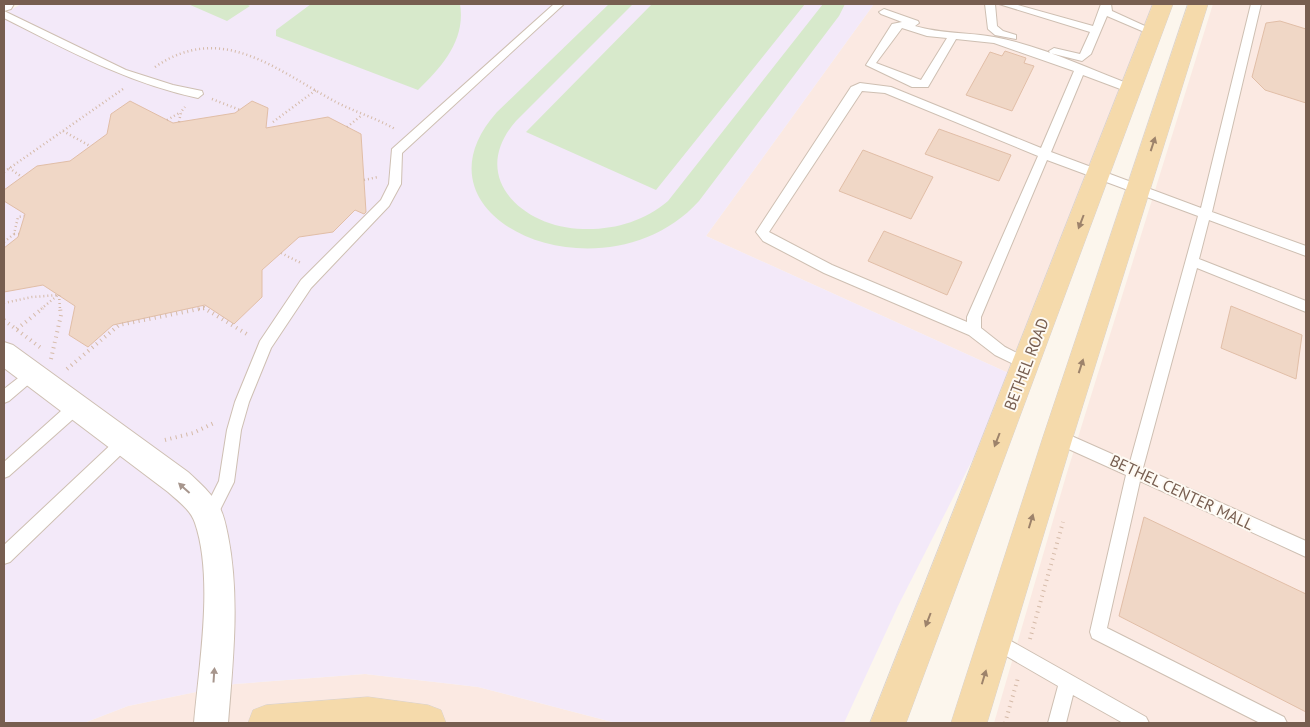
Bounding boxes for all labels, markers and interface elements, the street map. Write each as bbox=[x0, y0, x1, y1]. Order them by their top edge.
one-way arrow bbox=[1149, 136, 1157, 151]
one-way arrow bbox=[1077, 214, 1084, 229]
street label: BETHEL ROAD bbox=[999, 315, 1053, 413]
one-way arrow bbox=[1077, 359, 1085, 374]
one-way arrow bbox=[993, 433, 1001, 448]
street label: BETHEL CENTER MALL bbox=[1107, 450, 1257, 534]
one-way arrow bbox=[178, 482, 191, 493]
one-way arrow bbox=[1028, 514, 1036, 529]
one-way arrow bbox=[923, 612, 931, 627]
one-way arrow bbox=[211, 666, 219, 682]
one-way arrow bbox=[980, 669, 988, 684]

